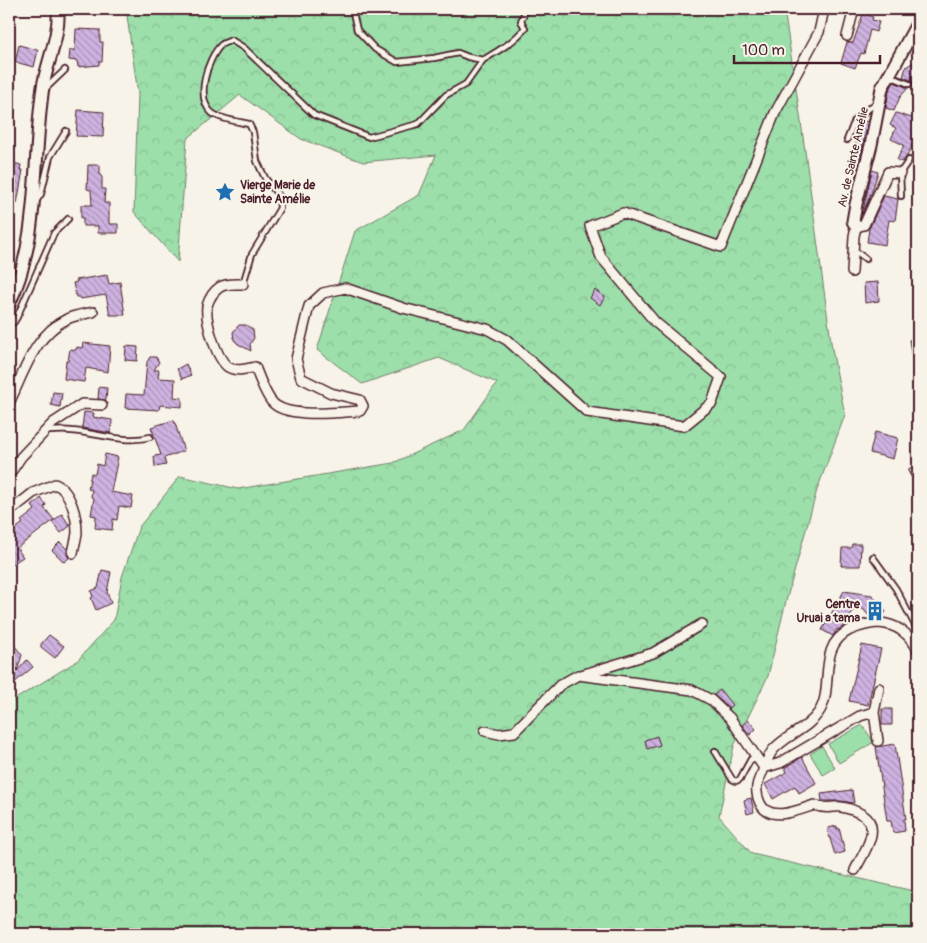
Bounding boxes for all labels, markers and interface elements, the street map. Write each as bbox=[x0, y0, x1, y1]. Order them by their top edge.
scale bar bbox=[734, 32, 881, 64]
text: 100 m bbox=[742, 41, 785, 60]
street label: Av. de Sainte Amélie bbox=[835, 105, 872, 209]
place label: Vierge Marie de Sainte Amélie bbox=[240, 178, 316, 207]
place icon: Vierge Marie de Sainte Amélie bbox=[214, 181, 236, 203]
place label: Centre Uruai a tama bbox=[797, 597, 861, 626]
building icon: Centre Uruai a tama bbox=[864, 600, 886, 622]

